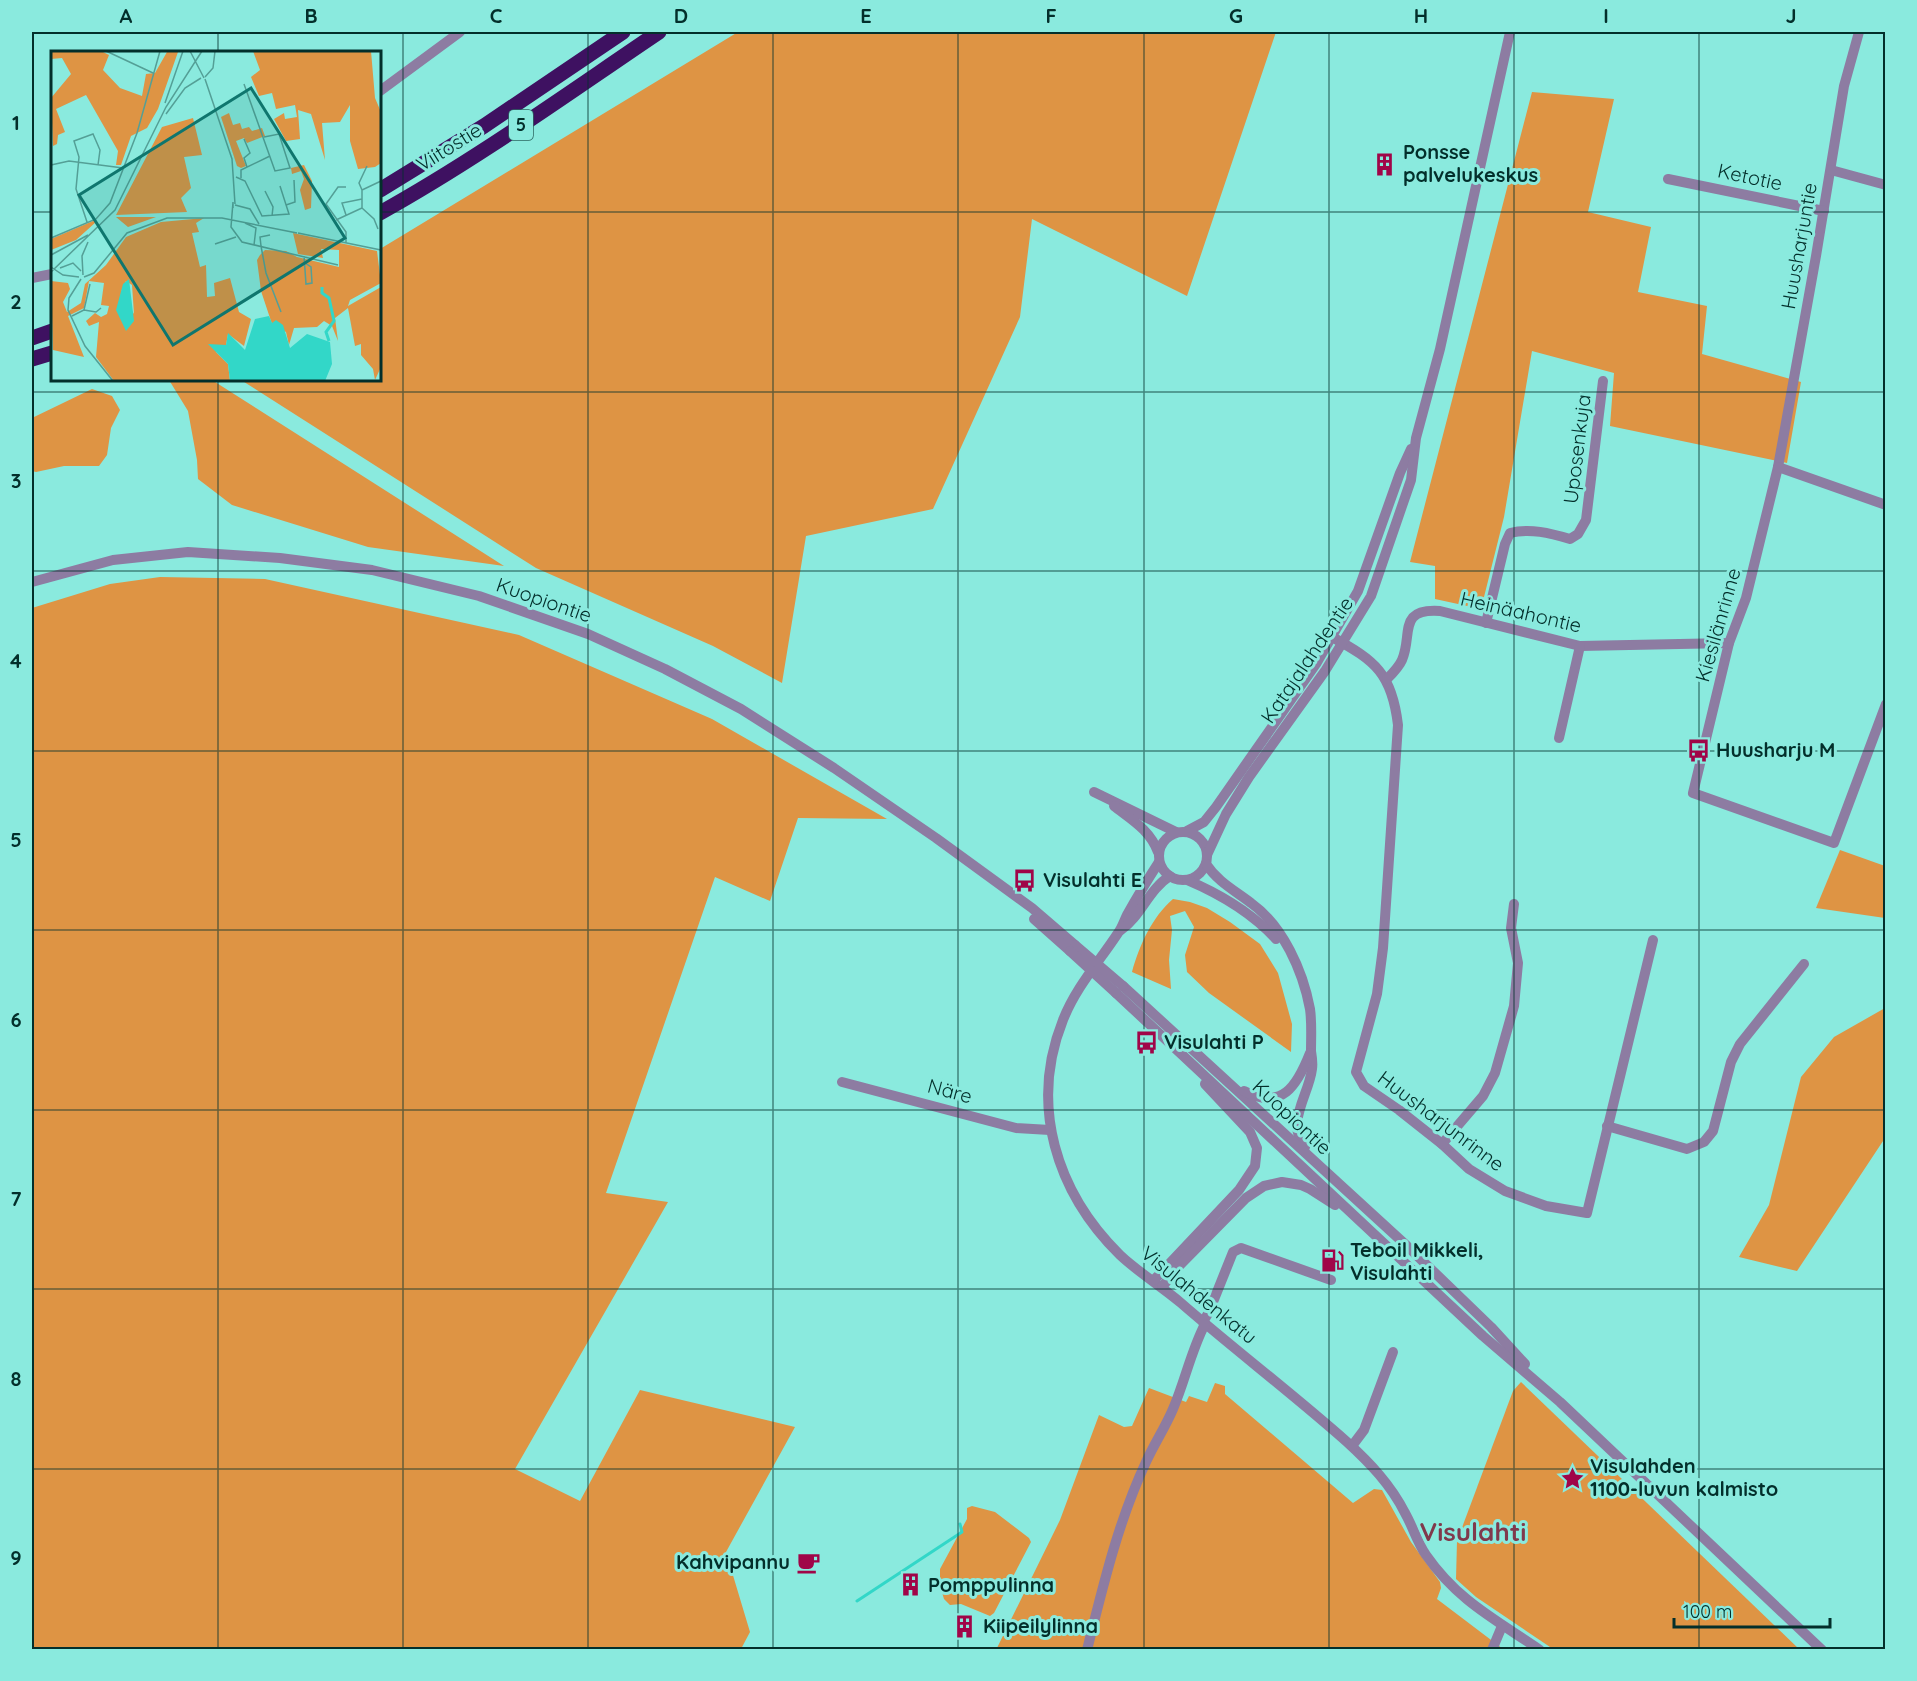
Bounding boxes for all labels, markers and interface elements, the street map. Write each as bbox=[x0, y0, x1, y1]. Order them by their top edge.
text: A bbox=[120, 3, 133, 28]
text: B bbox=[304, 3, 318, 28]
text: C bbox=[490, 3, 503, 28]
text: D bbox=[674, 3, 688, 28]
text: E bbox=[860, 3, 872, 28]
text: F bbox=[1045, 3, 1057, 28]
text: G bbox=[1229, 3, 1243, 28]
text: H bbox=[1414, 3, 1428, 28]
text: I bbox=[1603, 3, 1609, 28]
text: J bbox=[1785, 3, 1797, 28]
inset map bbox=[51, 51, 381, 381]
text: 1 bbox=[12, 110, 20, 135]
road number: 5 bbox=[509, 110, 533, 140]
street label: Viitostie bbox=[411, 117, 486, 176]
place label: Ponsse palvelukeskus bbox=[1403, 139, 1538, 187]
building icon: Ponsse palvelukeskus bbox=[1372, 151, 1398, 177]
street label: Ketotie bbox=[1715, 157, 1785, 196]
street label: Huusharjuntie bbox=[1775, 181, 1822, 311]
text: 2 bbox=[10, 289, 22, 314]
street label: Uposenkuja bbox=[1557, 393, 1596, 505]
text: 3 bbox=[11, 468, 21, 493]
street label: Kiesilänrinne bbox=[1689, 565, 1746, 685]
street label: Kuopiontie bbox=[493, 572, 595, 627]
street label: Heinäahontie bbox=[1458, 585, 1584, 638]
street label: Katajalahdentie bbox=[1255, 592, 1358, 728]
text: 4 bbox=[10, 648, 22, 673]
bus stop icon: Huusharju M bbox=[1685, 737, 1711, 763]
place label: Huusharju M bbox=[1716, 737, 1835, 762]
text: 5 bbox=[10, 827, 22, 852]
bus stop icon: Visulahti E bbox=[1012, 867, 1038, 893]
place label: Visulahti E bbox=[1043, 867, 1142, 892]
text: 6 bbox=[10, 1007, 22, 1032]
bus stop icon: Visulahti P bbox=[1133, 1029, 1159, 1055]
place label: Visulahti P bbox=[1164, 1029, 1264, 1054]
street label: Huusharjunrinne bbox=[1373, 1065, 1510, 1176]
street label: Näre bbox=[925, 1073, 975, 1108]
street label: Kuopiontie bbox=[1248, 1074, 1337, 1160]
text: 7 bbox=[11, 1186, 22, 1211]
place label: Teboil Mikkeli, Visulahti bbox=[1350, 1237, 1483, 1285]
street label: Visulahdenkatu bbox=[1136, 1240, 1262, 1349]
fuel station icon: Teboil Mikkeli, Visulahti bbox=[1319, 1248, 1345, 1274]
text: 8 bbox=[11, 1366, 22, 1391]
place label: Visulahden 1100-luvun kalmisto bbox=[1590, 1453, 1778, 1501]
place icon: Visulahden 1100-luvun kalmisto bbox=[1559, 1465, 1585, 1491]
district label: Visulahti bbox=[1420, 1515, 1526, 1548]
text: 9 bbox=[10, 1545, 22, 1570]
place label: Kahvipannu bbox=[676, 1549, 790, 1574]
cafe icon: Kahvipannu bbox=[795, 1549, 821, 1575]
building icon: Pomppulinna bbox=[897, 1572, 923, 1598]
place label: Pomppulinna bbox=[928, 1572, 1054, 1597]
scale bar bbox=[1674, 1591, 1830, 1629]
text: 100 m bbox=[1683, 1600, 1732, 1623]
building icon: Kiipeilylinna bbox=[952, 1613, 978, 1639]
place label: Kiipeilylinna bbox=[983, 1613, 1098, 1638]

